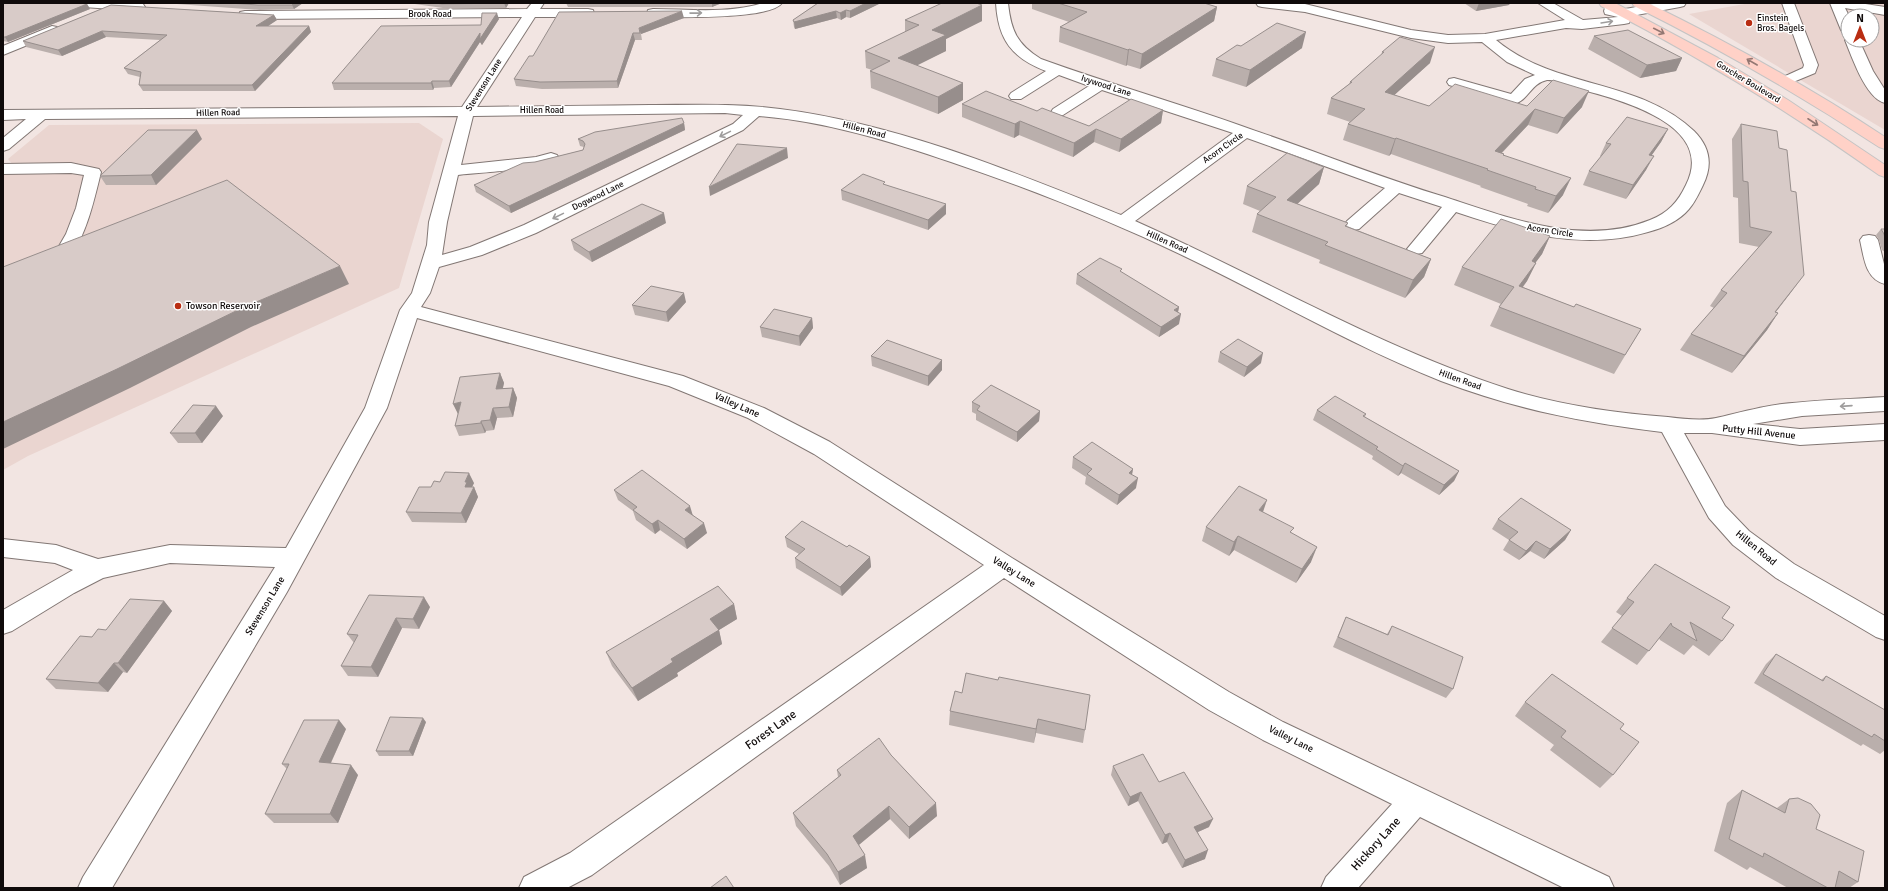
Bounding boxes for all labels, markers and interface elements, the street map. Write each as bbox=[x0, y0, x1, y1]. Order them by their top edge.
north arrow bbox=[1840, 8, 1880, 48]
street label: Brook Road bbox=[408, 9, 452, 20]
one-way arrow bbox=[689, 9, 702, 16]
text: N bbox=[1856, 12, 1864, 25]
place label: Einstein Bros. Bagels bbox=[1757, 13, 1804, 34]
one-way arrow bbox=[1600, 18, 1613, 26]
marker: Einstein Bros. Bagels bbox=[1744, 18, 1754, 28]
one-way arrow bbox=[1653, 27, 1665, 35]
street label: Stevenson Lane bbox=[463, 56, 505, 113]
one-way arrow bbox=[1746, 57, 1758, 65]
street label: Goucher Boulevard bbox=[1714, 58, 1782, 106]
street label: Ivywood Lane bbox=[1080, 73, 1133, 99]
street label: Hillen Road bbox=[520, 105, 564, 116]
street label: Hillen Road bbox=[196, 107, 240, 119]
one-way arrow bbox=[1807, 118, 1818, 126]
street label: Hillen Road bbox=[841, 119, 887, 141]
street label: Acorn Circle bbox=[1201, 130, 1246, 166]
one-way arrow bbox=[719, 131, 731, 138]
street label: Dogwood Lane bbox=[570, 178, 626, 213]
one-way arrow bbox=[552, 212, 564, 220]
street label: Acorn Circle bbox=[1526, 222, 1574, 240]
street label: Hillen Road bbox=[1145, 228, 1190, 256]
place label: Towson Reservoir bbox=[186, 300, 260, 312]
marker: Towson Reservoir bbox=[173, 301, 183, 311]
street label: Hillen Road bbox=[1437, 367, 1483, 393]
street label: Valley Lane bbox=[712, 390, 762, 420]
one-way arrow bbox=[1840, 403, 1853, 410]
street label: Putty Hill Avenue bbox=[1722, 422, 1796, 442]
street label: Hillen Road bbox=[1733, 528, 1779, 568]
street label: Valley Lane bbox=[990, 554, 1038, 590]
street label: Stevenson Lane bbox=[243, 574, 287, 638]
street label: Forest Lane bbox=[742, 707, 800, 753]
street label: Valley Lane bbox=[1267, 723, 1315, 755]
street label: Hickory Lane bbox=[1348, 814, 1404, 874]

